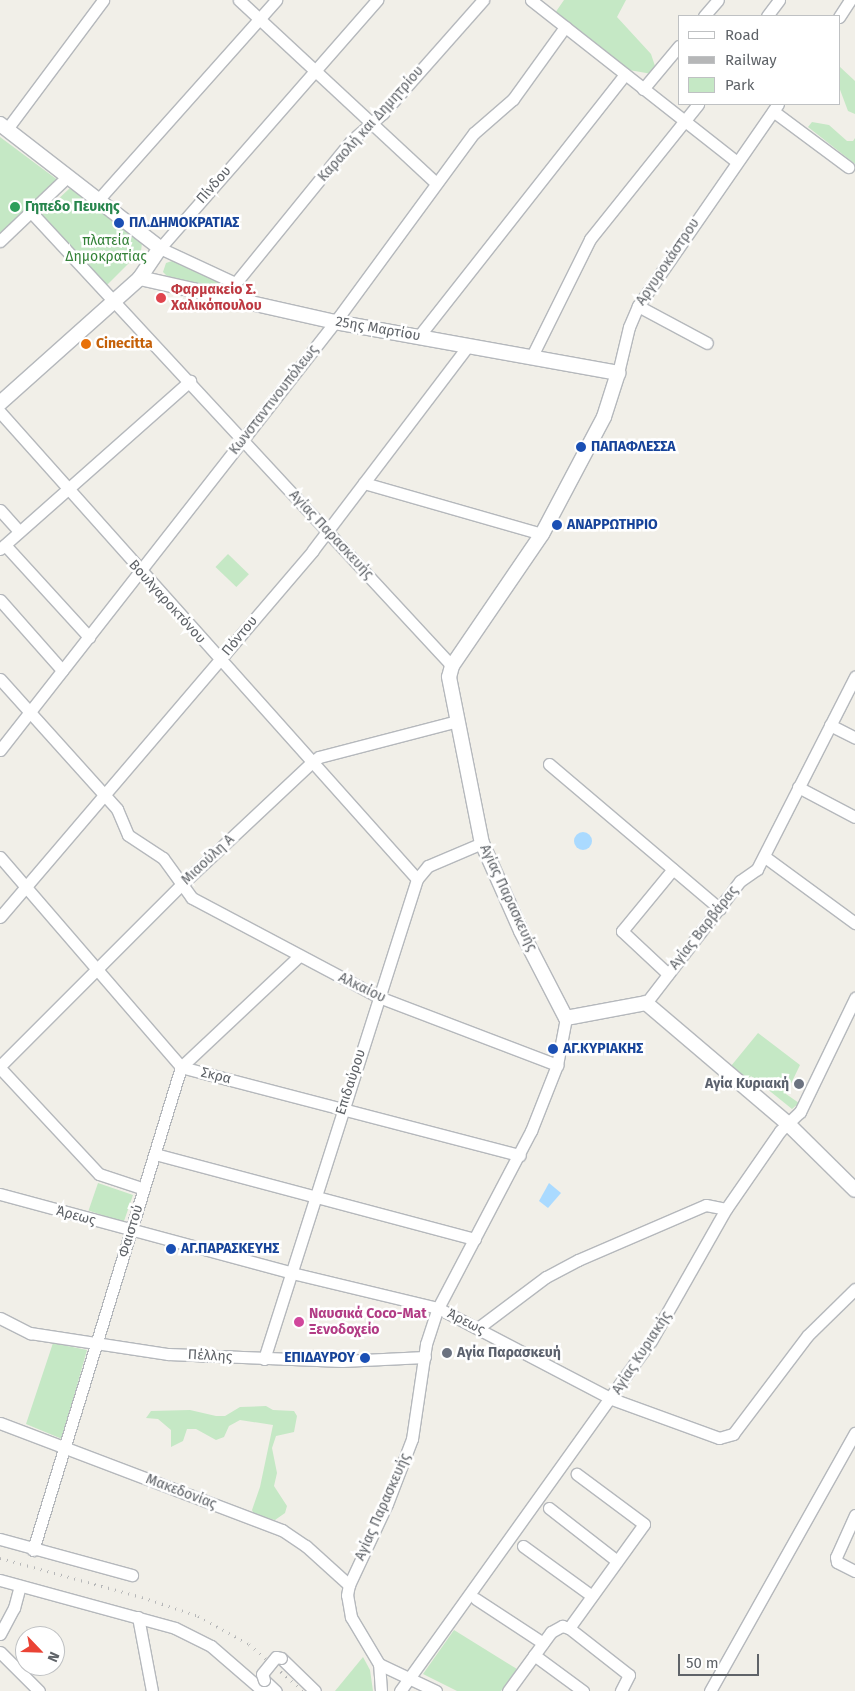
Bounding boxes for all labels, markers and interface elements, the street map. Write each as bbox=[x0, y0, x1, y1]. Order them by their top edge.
legend bbox=[678, 15, 840, 105]
text: Road bbox=[725, 26, 760, 44]
text: Railway bbox=[725, 51, 777, 69]
street label: Καραολή και Δημητρίου bbox=[315, 63, 427, 185]
text: Park bbox=[725, 76, 755, 94]
street label: Πίνδου bbox=[193, 163, 235, 207]
place label: Γηπεδο Πευκης bbox=[25, 199, 120, 215]
marker: Γηπεδο Πευκης bbox=[9, 201, 21, 213]
place label: ΠΛ.ΔΗΜΟΚΡΑΤΙΑΣ bbox=[129, 215, 239, 231]
street label: Αργυροκάστρου bbox=[633, 215, 703, 309]
marker: ΠΛ.ΔΗΜΟΚΡΑΤΙΑΣ bbox=[113, 217, 125, 229]
park label: πλατεία Δημοκρατίας bbox=[65, 233, 147, 266]
place label: Φαρμακείο Σ. Χαλικόπουλου bbox=[171, 282, 262, 314]
marker: Φαρμακείο Σ. Χαλικόπουλου bbox=[155, 292, 167, 304]
street label: 25ης Μαρτίου bbox=[334, 313, 422, 345]
place label: Cinecitta bbox=[96, 336, 153, 352]
marker: Cinecitta bbox=[80, 338, 92, 350]
street label: Κωνσταντινουπόλεως bbox=[226, 342, 322, 458]
place label: ΠΑΠΑΦΛΕΣΣΑ bbox=[591, 439, 676, 455]
marker: ΠΑΠΑΦΛΕΣΣΑ bbox=[575, 441, 587, 453]
street label: Αγίας Παρασκευής bbox=[285, 487, 377, 583]
place label: ΑΝΑΡΡΩΤΗΡΙΟ bbox=[567, 517, 658, 533]
marker: ΑΝΑΡΡΩΤΗΡΙΟ bbox=[551, 519, 563, 531]
street label: Βουλγαροκτόνου bbox=[125, 557, 209, 647]
street label: Πόντου bbox=[219, 613, 261, 659]
street label: Μιαούλη Α bbox=[178, 831, 238, 889]
street label: Αγίας Παρασκευής bbox=[476, 842, 540, 954]
street label: Αγίας Βαρβάρας bbox=[666, 883, 742, 973]
street label: Αλκαίου bbox=[336, 969, 388, 1007]
place label: ΑΓ.ΚΥΡΙΑΚΗΣ bbox=[563, 1041, 643, 1057]
marker: ΑΓ.ΚΥΡΙΑΚΗΣ bbox=[547, 1043, 559, 1055]
street label: Επιδαύρου bbox=[332, 1047, 370, 1117]
street label: Σκρα bbox=[199, 1064, 233, 1088]
place label: Αγία Κυριακή bbox=[705, 1076, 789, 1092]
marker: Αγία Κυριακή bbox=[793, 1078, 805, 1090]
street label: Άρεως bbox=[54, 1203, 98, 1229]
street label: Φαιστού bbox=[115, 1203, 147, 1259]
place label: ΑΓ.ΠΑΡΑΣΚΕΥΗΣ bbox=[181, 1241, 279, 1257]
marker: ΑΓ.ΠΑΡΑΣΚΕΥΗΣ bbox=[165, 1243, 177, 1255]
street label: Άρεως bbox=[444, 1305, 488, 1339]
place label: Ναυσικά Coco-Mat Ξενοδοχείο bbox=[309, 1306, 427, 1338]
street label: Αγίας Κυριακής bbox=[609, 1308, 675, 1398]
marker: Ναυσικά Coco-Mat Ξενοδοχείο bbox=[293, 1316, 305, 1328]
place label: Αγία Παρασκευή bbox=[457, 1345, 561, 1361]
street label: Πέλλης bbox=[187, 1346, 233, 1366]
marker: Αγία Παρασκευή bbox=[441, 1347, 453, 1359]
place label: ΕΠΙΔΑΥΡΟΥ bbox=[284, 1350, 355, 1366]
marker: ΕΠΙΔΑΥΡΟΥ bbox=[359, 1352, 371, 1364]
street label: Αγίας Παρασκευής bbox=[352, 1451, 414, 1563]
street label: Μακεδονίας bbox=[143, 1471, 219, 1513]
north arrow bbox=[15, 1626, 65, 1676]
scale bar bbox=[680, 1644, 761, 1676]
text: N bbox=[44, 1649, 63, 1665]
text: 50 m bbox=[686, 1654, 719, 1672]

